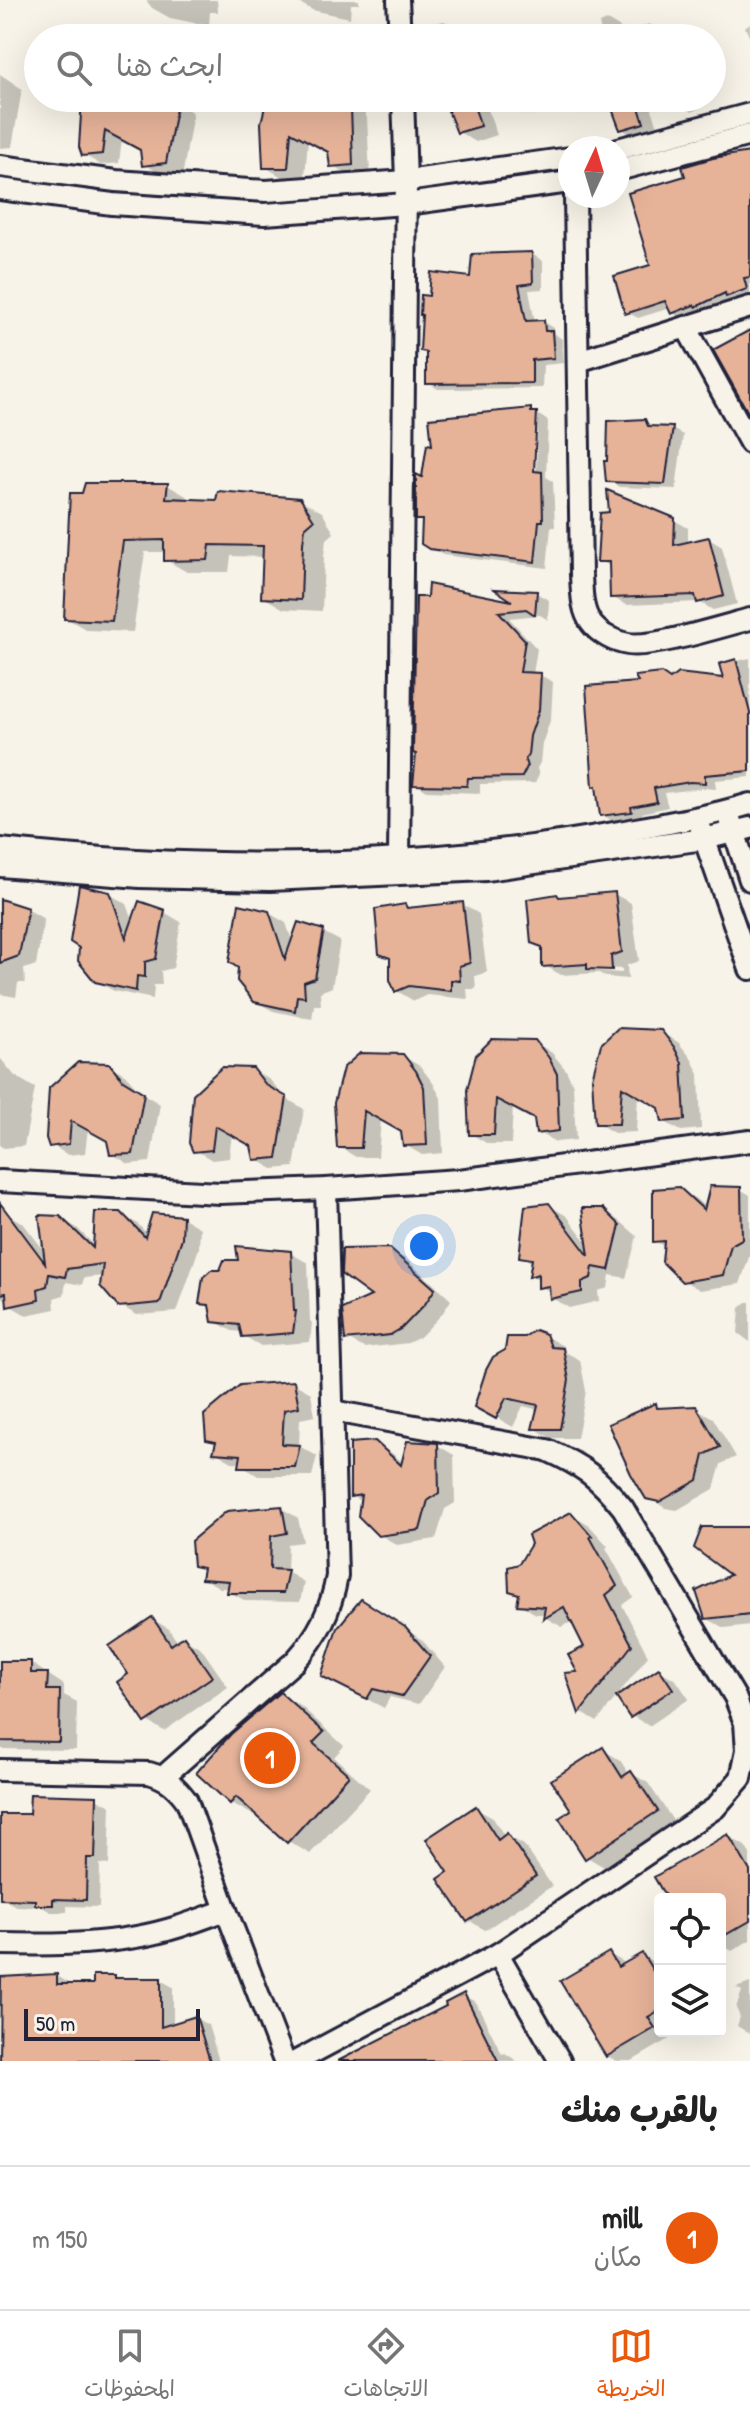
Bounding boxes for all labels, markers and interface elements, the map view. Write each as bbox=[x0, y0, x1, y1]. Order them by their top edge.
search box bbox=[24, 24, 726, 112]
text: ابحث هنا bbox=[116, 45, 223, 85]
icon: search bbox=[52, 46, 96, 90]
north arrow bbox=[558, 136, 630, 208]
your location bbox=[404, 1226, 444, 1266]
pin: 1 bbox=[244, 1728, 296, 1788]
map controls bbox=[654, 1893, 726, 2037]
button: locate bbox=[654, 1893, 726, 1965]
button: layers bbox=[654, 1965, 726, 2037]
scale bar bbox=[24, 2005, 200, 2041]
text: 50 m bbox=[36, 2008, 75, 2038]
text: بالقرب منك bbox=[561, 2087, 718, 2133]
text: mill bbox=[602, 2197, 642, 2237]
text: 150 m bbox=[32, 2221, 88, 2256]
text: 1 bbox=[687, 2221, 697, 2256]
text: مكان bbox=[594, 2239, 642, 2274]
tab: المحفوظات bbox=[84, 2324, 175, 2408]
tab: الاتجاهات bbox=[344, 2324, 428, 2408]
tab: الخريطة bbox=[597, 2324, 666, 2408]

